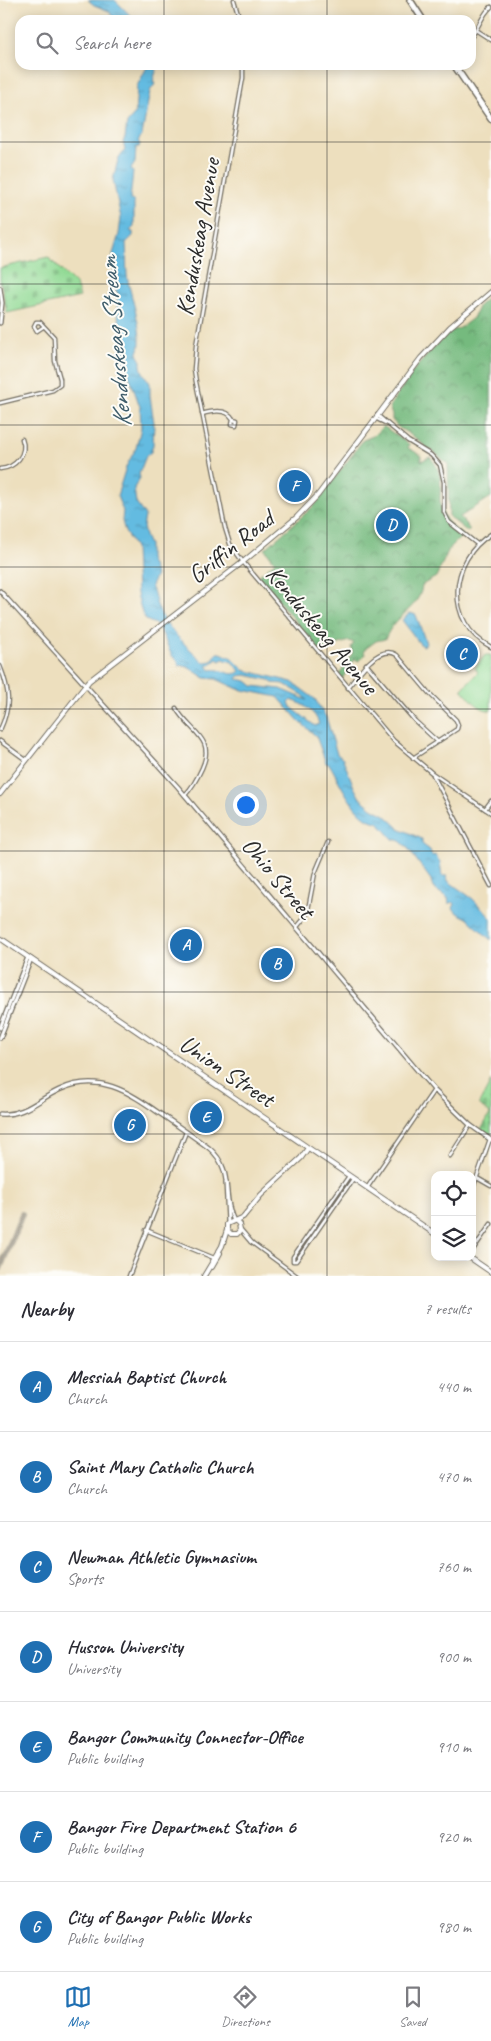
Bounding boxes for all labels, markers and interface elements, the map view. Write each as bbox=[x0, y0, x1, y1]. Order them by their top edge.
search box bbox=[15, 15, 476, 70]
icon: search bbox=[33, 29, 61, 57]
text: Search here bbox=[73, 31, 150, 55]
street label: Kenduskeag Avenue bbox=[168, 154, 228, 318]
water label: Kenduskeag Stream bbox=[91, 252, 139, 429]
pin: F bbox=[279, 467, 311, 505]
street label: Griffin Road bbox=[181, 501, 283, 591]
pin: D bbox=[376, 506, 408, 544]
street label: Kenduskeag Avenue bbox=[259, 559, 387, 703]
pin: C bbox=[446, 635, 478, 673]
your location bbox=[233, 792, 259, 818]
street label: Ohio Street bbox=[234, 830, 323, 928]
pin: A bbox=[170, 926, 202, 964]
pin: B bbox=[261, 945, 293, 983]
street label: Union Street bbox=[173, 1028, 283, 1116]
pin: E bbox=[190, 1098, 222, 1136]
pin: G bbox=[114, 1106, 146, 1144]
map controls bbox=[431, 1171, 476, 1261]
button: locate bbox=[431, 1171, 476, 1216]
button: layers bbox=[431, 1216, 476, 1261]
text: Nearby bbox=[20, 1296, 73, 1322]
text: 7 results bbox=[424, 1299, 471, 1319]
text: Messiah Baptist Church bbox=[67, 1365, 226, 1389]
text: A bbox=[32, 1377, 40, 1397]
text: 440 m bbox=[437, 1377, 471, 1397]
text: Church bbox=[67, 1389, 107, 1409]
text: Saint Mary Catholic Church bbox=[67, 1455, 253, 1479]
text: B bbox=[32, 1467, 40, 1487]
text: 470 m bbox=[437, 1467, 471, 1487]
text: Church bbox=[67, 1479, 107, 1499]
text: Newman Athletic Gymnasium bbox=[67, 1545, 256, 1569]
text: C bbox=[32, 1557, 40, 1577]
text: 760 m bbox=[437, 1557, 471, 1577]
text: Sports bbox=[67, 1569, 103, 1589]
text: Husson University bbox=[67, 1635, 183, 1659]
text: D bbox=[31, 1647, 41, 1667]
text: 900 m bbox=[437, 1647, 471, 1667]
text: University bbox=[67, 1659, 120, 1679]
text: Bangor Community Connector-Office bbox=[67, 1725, 303, 1749]
text: E bbox=[32, 1737, 40, 1757]
text: 910 m bbox=[437, 1737, 471, 1757]
text: Public building bbox=[67, 1749, 143, 1769]
text: Bangor Fire Department Station 6 bbox=[67, 1815, 296, 1839]
text: F bbox=[32, 1827, 40, 1847]
text: 920 m bbox=[437, 1827, 471, 1847]
text: Public building bbox=[67, 1839, 143, 1859]
text: City of Bangor Public Works bbox=[67, 1905, 250, 1929]
text: G bbox=[32, 1917, 40, 1937]
text: 980 m bbox=[437, 1917, 471, 1937]
text: Public building bbox=[67, 1929, 143, 1949]
tab: Map bbox=[64, 1983, 92, 2030]
tab: Directions bbox=[221, 1983, 270, 2030]
tab: Saved bbox=[399, 1983, 427, 2030]

